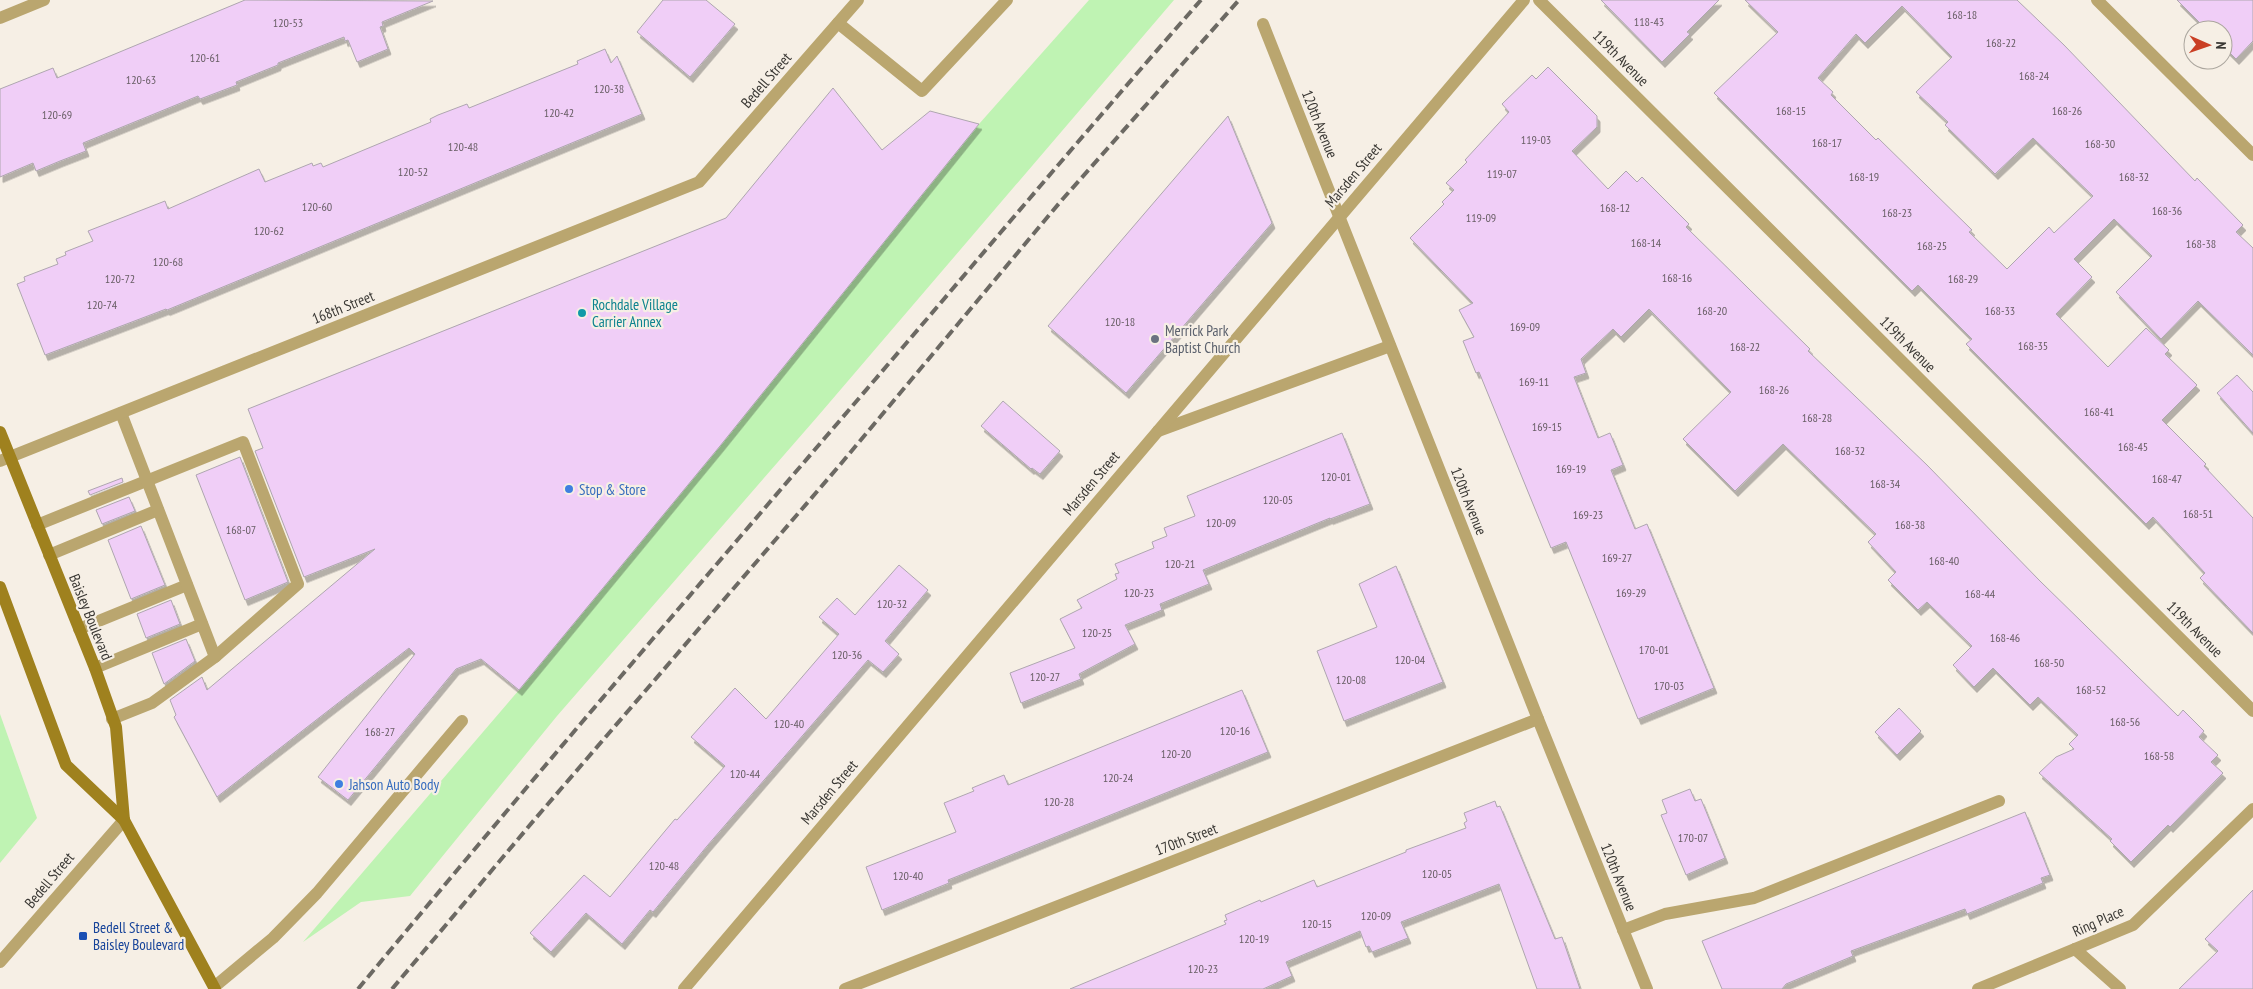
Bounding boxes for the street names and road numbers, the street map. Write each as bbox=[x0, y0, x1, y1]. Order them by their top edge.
street label: 119th Avenue bbox=[1589, 26, 1653, 90]
street label: Bedell Street bbox=[737, 48, 795, 112]
street label: 120th Avenue bbox=[1298, 87, 1342, 161]
street label: Marsden Street bbox=[1321, 139, 1385, 211]
street label: 168th Street bbox=[309, 286, 377, 328]
street label: 119th Avenue bbox=[1876, 312, 1940, 376]
street label: Marsden Street bbox=[1059, 447, 1123, 519]
street label: 120th Avenue bbox=[1447, 464, 1491, 538]
street label: Baisley Boulevard bbox=[65, 571, 117, 663]
street label: 119th Avenue bbox=[2163, 597, 2227, 661]
street label: Marsden Street bbox=[797, 756, 861, 828]
street label: 170th Street bbox=[1152, 818, 1220, 860]
street label: 120th Avenue bbox=[1597, 840, 1641, 914]
street label: Bedell Street bbox=[20, 848, 78, 912]
street label: Ring Place bbox=[2069, 901, 2127, 941]

